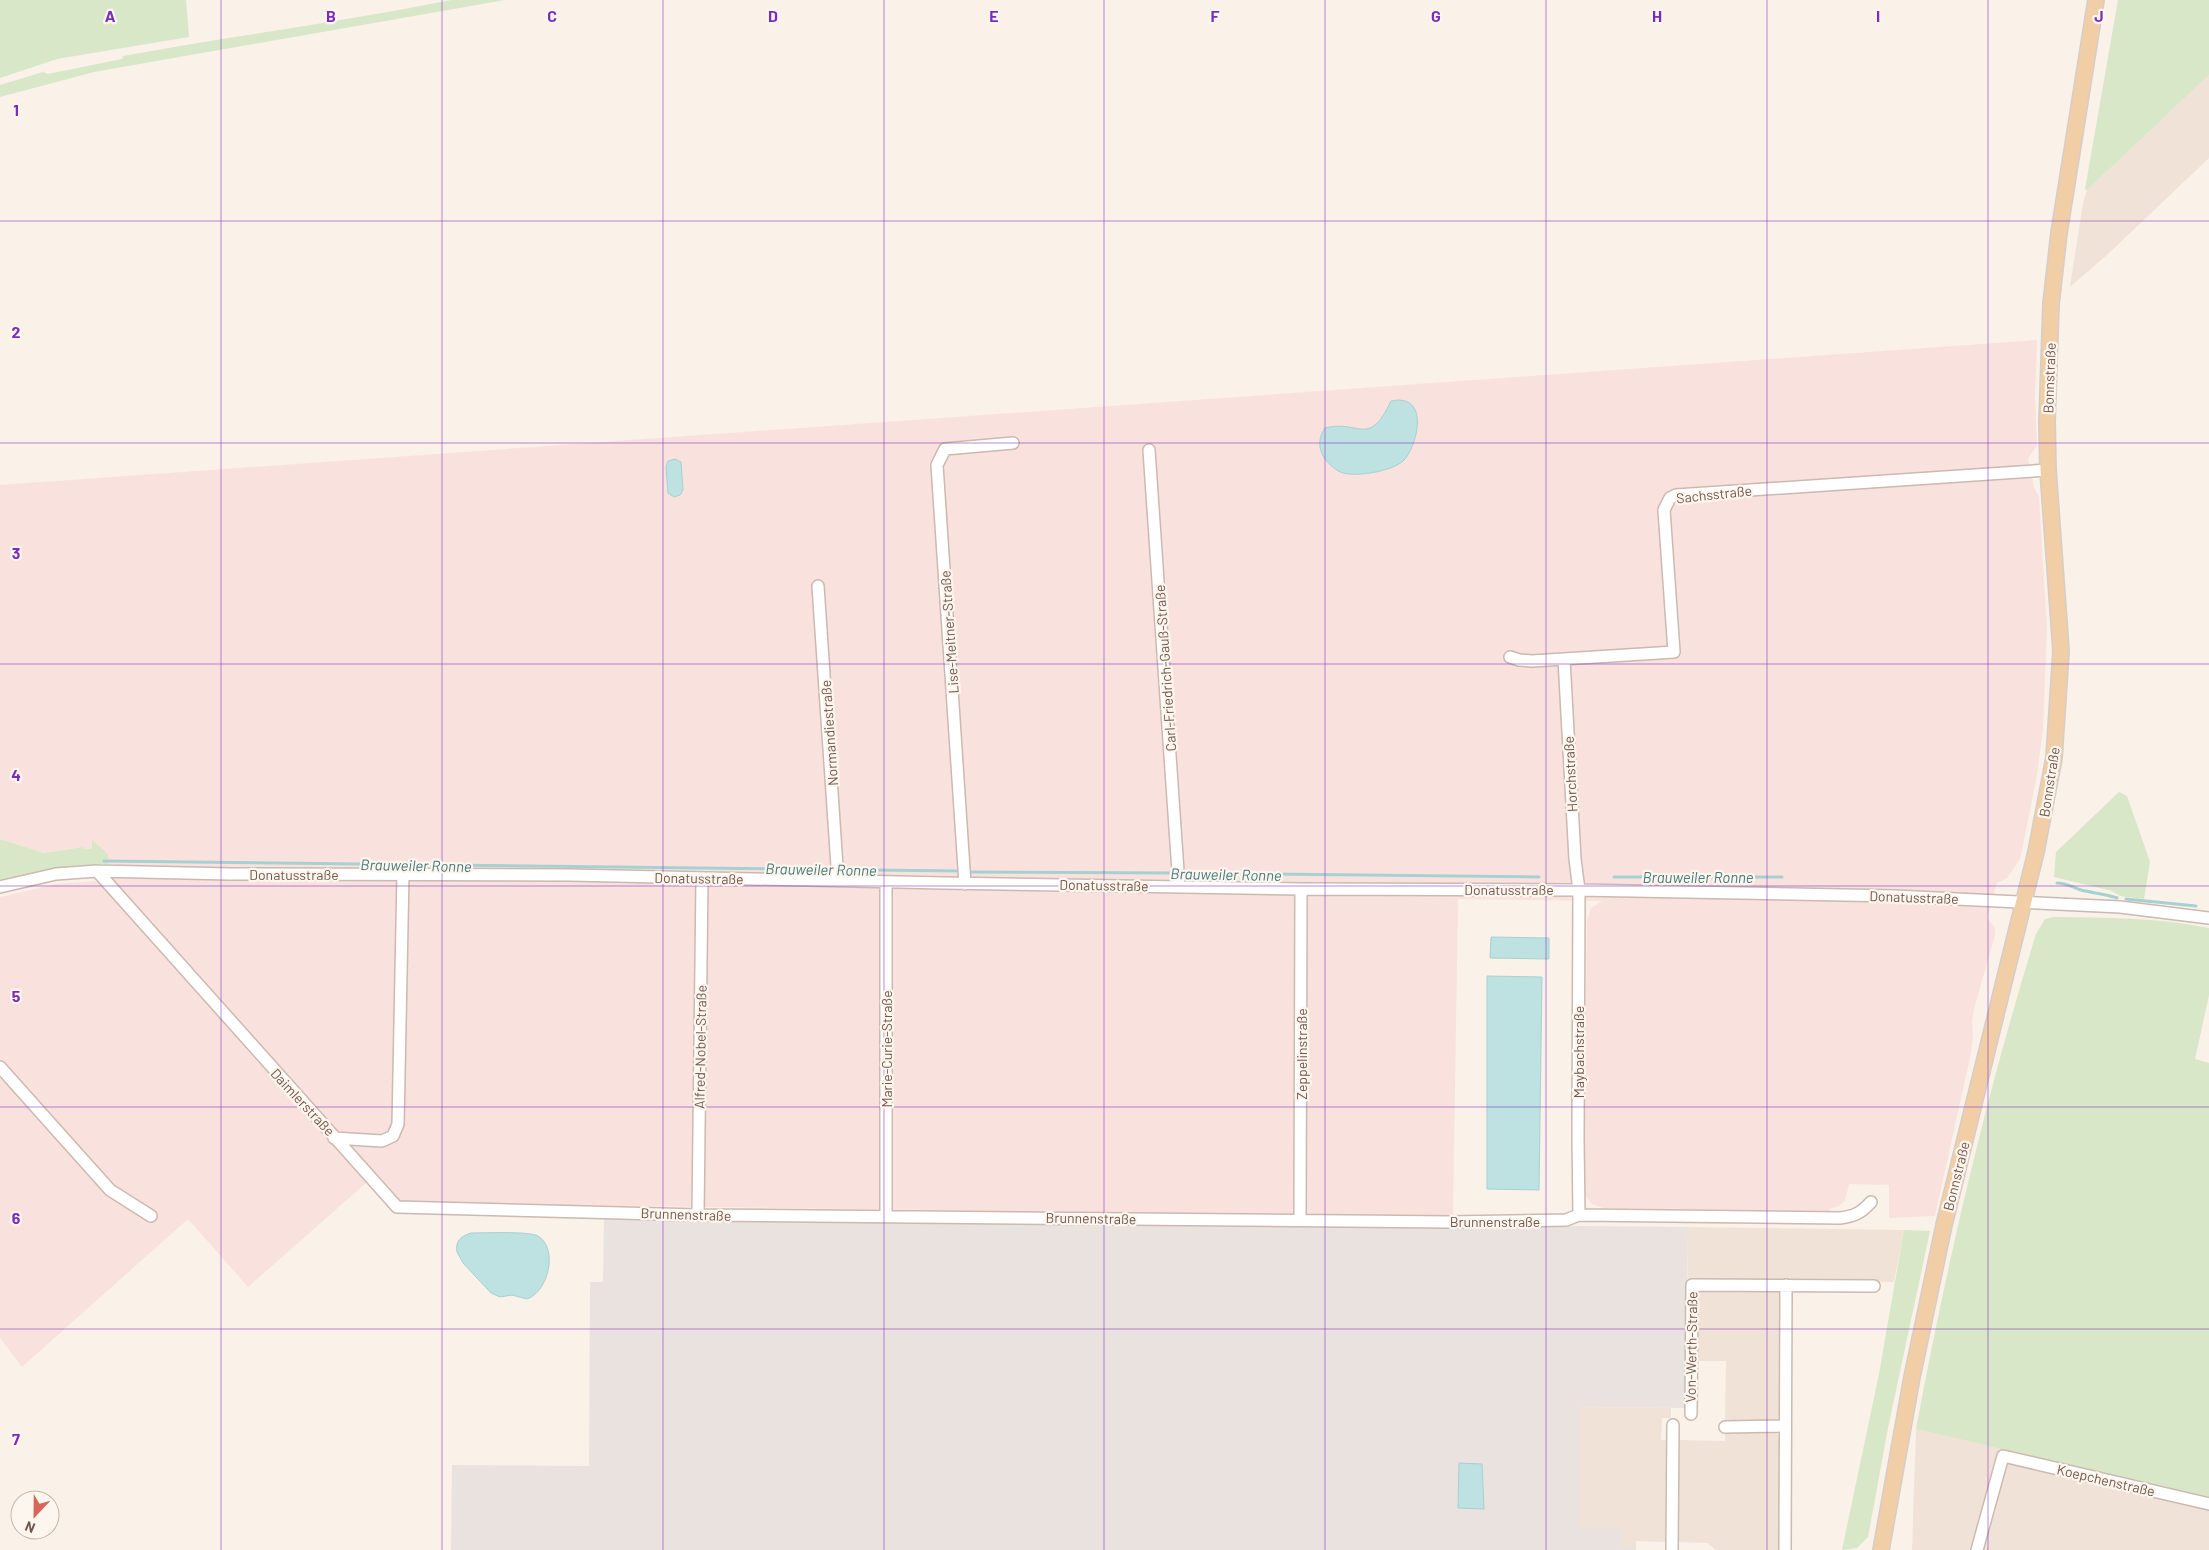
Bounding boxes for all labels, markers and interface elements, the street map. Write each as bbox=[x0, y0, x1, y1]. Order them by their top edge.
text: A bbox=[105, 6, 116, 25]
text: B bbox=[326, 6, 336, 25]
text: C bbox=[547, 6, 557, 25]
text: D bbox=[768, 6, 778, 25]
text: E bbox=[989, 6, 999, 25]
text: F bbox=[1211, 6, 1220, 25]
text: G bbox=[1431, 6, 1441, 25]
text: H bbox=[1652, 6, 1662, 25]
text: I bbox=[1876, 6, 1880, 25]
text: J bbox=[2094, 6, 2104, 25]
text: 1 bbox=[13, 100, 19, 119]
text: 2 bbox=[12, 322, 21, 341]
street label: Bonnstraße bbox=[2039, 342, 2059, 414]
street label: Sachsstraße bbox=[1675, 482, 1753, 506]
text: 3 bbox=[12, 543, 20, 562]
street label: Lise-Meitner-Straße bbox=[936, 570, 962, 694]
street label: Carl-Friedrich-Gauß-Straße bbox=[1151, 584, 1179, 752]
street label: Normandiestraße bbox=[817, 679, 841, 787]
street label: Horchstraße bbox=[1560, 736, 1580, 812]
street label: Bonnstraße bbox=[2035, 746, 2063, 818]
text: 4 bbox=[11, 765, 21, 784]
water label: Brauweiler Ronne bbox=[360, 855, 472, 875]
water label: Brauweiler Ronne bbox=[765, 859, 877, 879]
water label: Brauweiler Ronne bbox=[1170, 864, 1282, 884]
street label: Donatusstraße bbox=[249, 866, 339, 883]
water label: Brauweiler Ronne bbox=[1642, 868, 1754, 886]
street label: Donatusstraße bbox=[654, 869, 744, 887]
street label: Donatusstraße bbox=[1059, 876, 1149, 894]
street label: Donatusstraße bbox=[1464, 881, 1554, 898]
street label: Donatusstraße bbox=[1869, 887, 1959, 907]
street label: Alfred-Nobel-Straße bbox=[690, 985, 710, 1109]
text: 5 bbox=[12, 986, 21, 1005]
street label: Marie-Curie-Straße bbox=[878, 990, 895, 1108]
street label: Maybachstraße bbox=[1570, 1006, 1587, 1098]
street label: Zeppelinstraße bbox=[1293, 1008, 1310, 1100]
street label: Daimlerstraße bbox=[267, 1065, 339, 1139]
street label: Bonnstraße bbox=[1939, 1140, 1973, 1212]
street label: Brunnenstraße bbox=[640, 1204, 732, 1224]
text: 6 bbox=[12, 1208, 21, 1227]
street label: Brunnenstraße bbox=[1046, 1209, 1136, 1227]
street label: Brunnenstraße bbox=[1450, 1213, 1540, 1230]
street label: Von-Werth-Straße bbox=[1682, 1291, 1700, 1403]
text: 7 bbox=[12, 1429, 20, 1448]
street label: Koepchenstraße bbox=[2055, 1460, 2157, 1500]
north arrow bbox=[10, 1490, 60, 1540]
text: N bbox=[22, 1518, 37, 1537]

